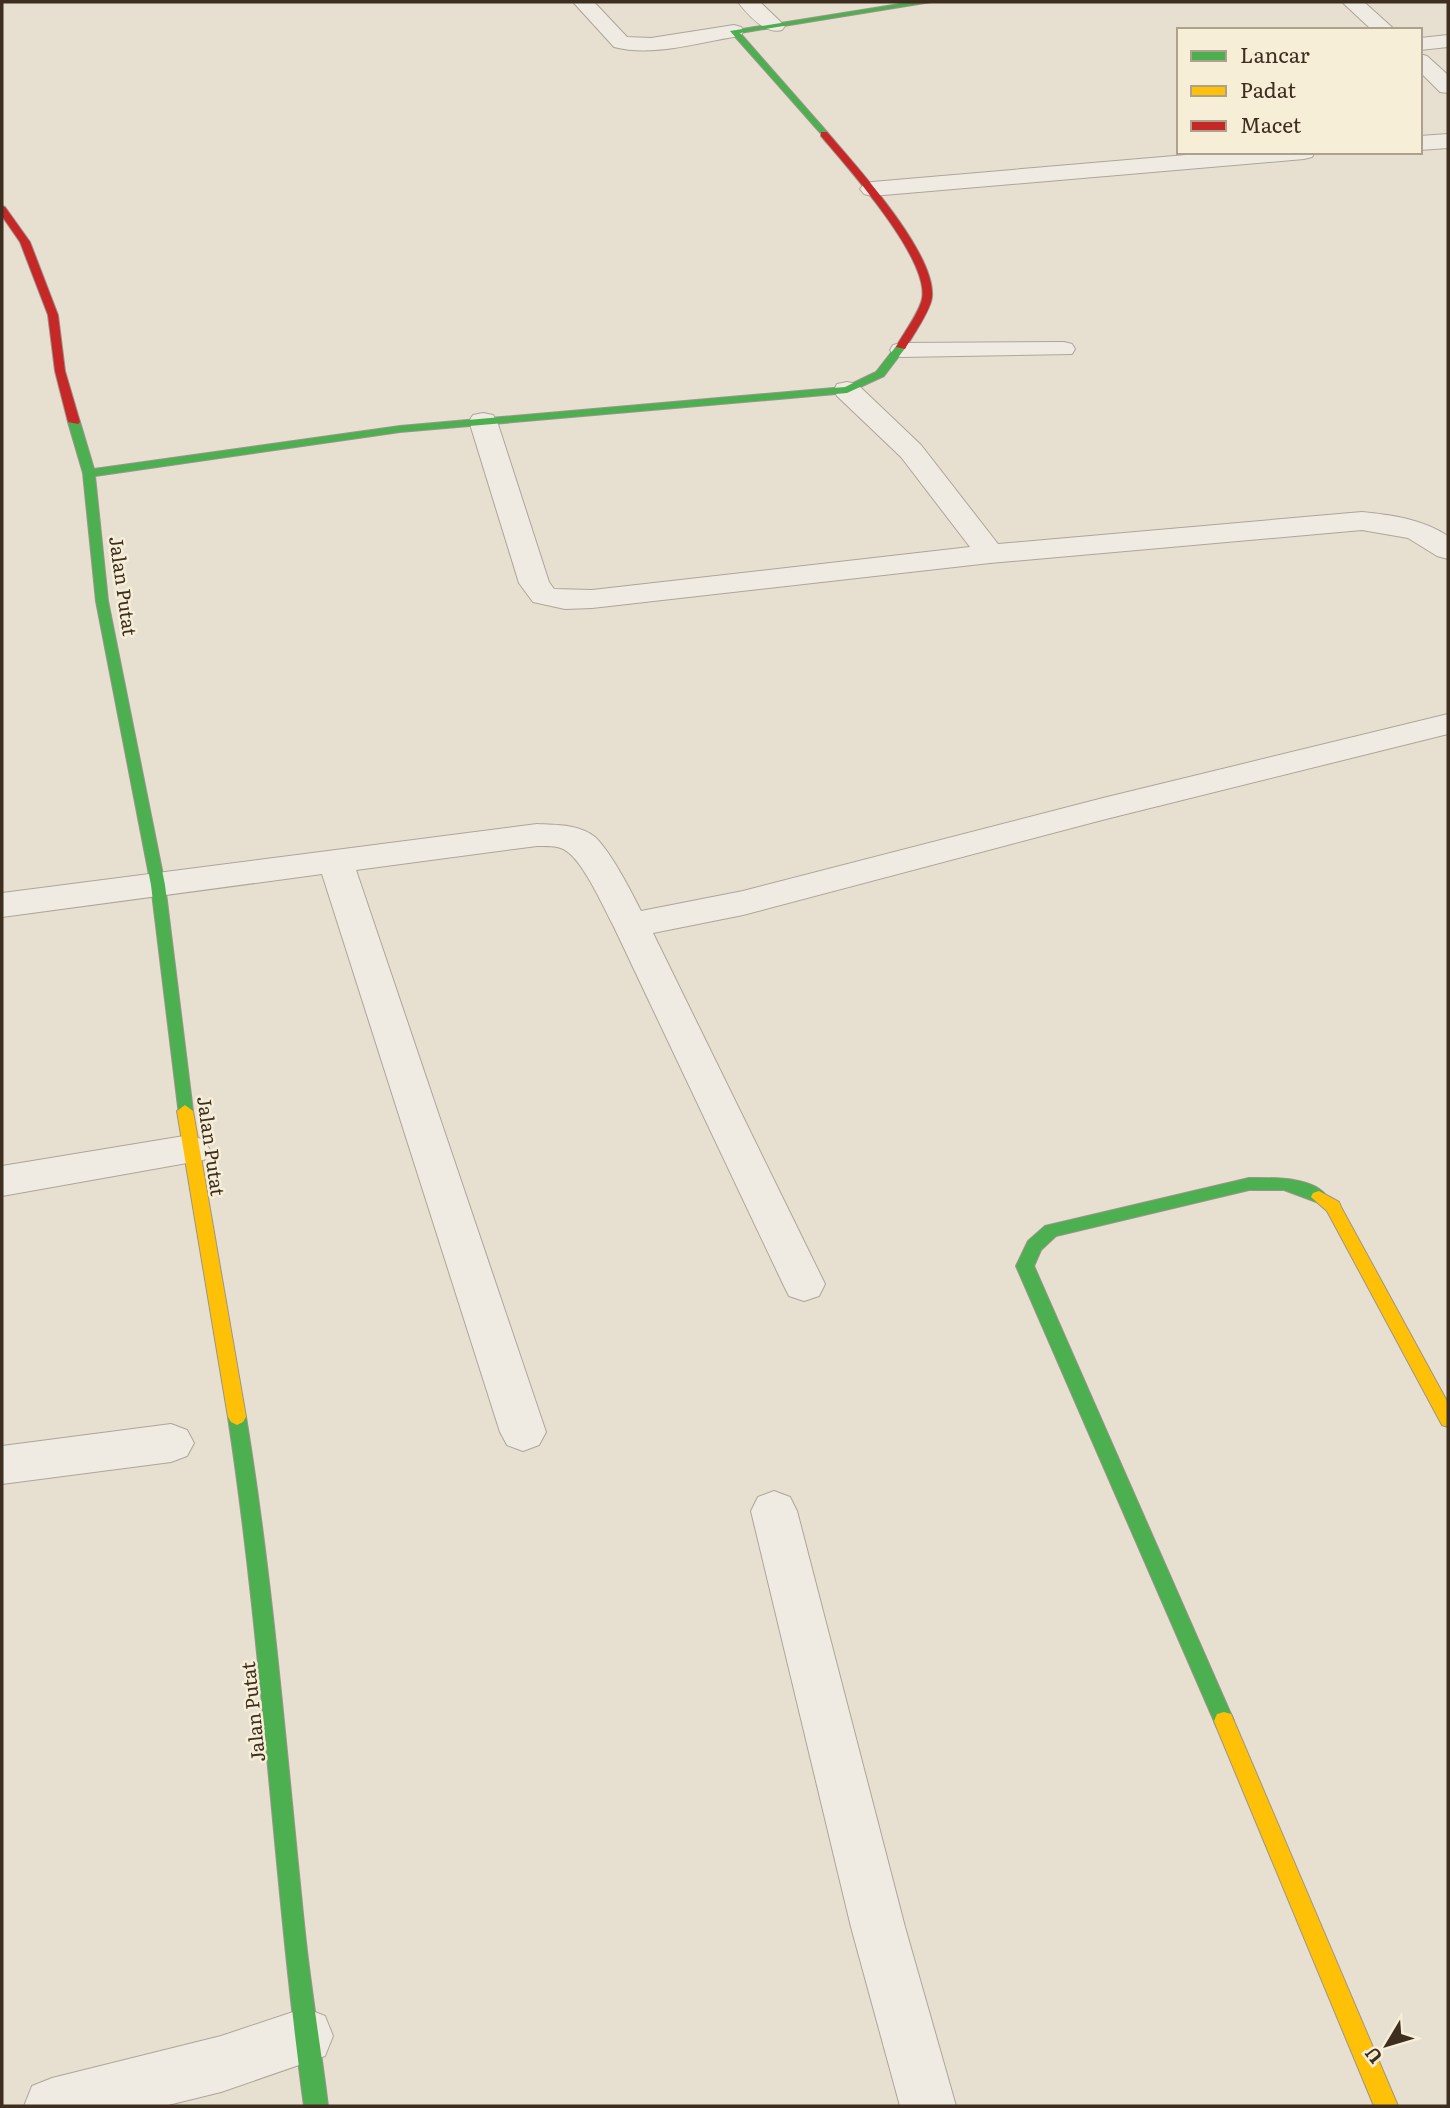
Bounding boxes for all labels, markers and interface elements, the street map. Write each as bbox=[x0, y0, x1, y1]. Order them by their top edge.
legend bbox=[1177, 28, 1422, 154]
text: Lancar bbox=[1240, 38, 1310, 69]
text: Padat bbox=[1240, 73, 1296, 104]
text: Macet bbox=[1240, 108, 1302, 139]
street label: Jalan Putat bbox=[103, 534, 145, 638]
street label: Jalan Putat bbox=[191, 1094, 233, 1198]
street label: Jalan Putat bbox=[233, 1660, 271, 1764]
north arrow bbox=[1352, 2010, 1422, 2080]
text: U bbox=[1357, 2042, 1388, 2071]

